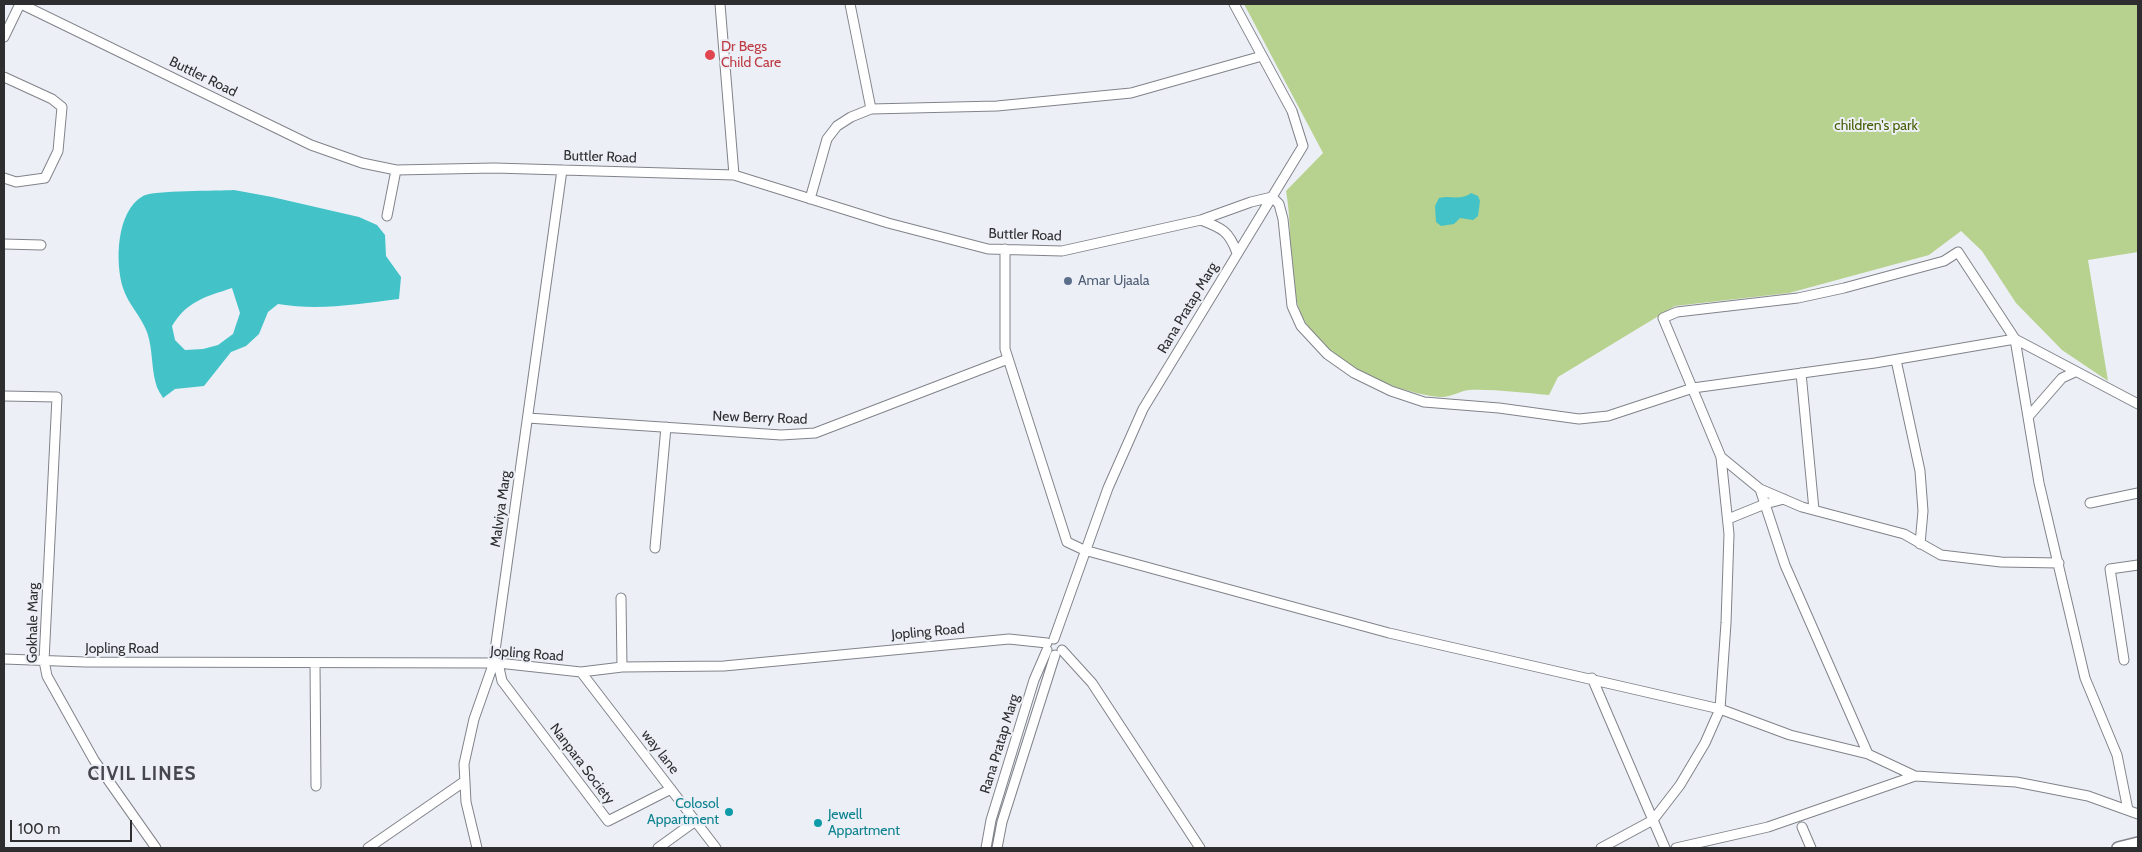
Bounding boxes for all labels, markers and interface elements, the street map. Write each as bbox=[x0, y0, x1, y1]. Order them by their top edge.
place label: Dr Begs Child Care bbox=[721, 39, 781, 72]
marker: Dr Begs Child Care bbox=[703, 48, 717, 62]
street label: Buttler Road bbox=[166, 53, 240, 101]
park label: children's park bbox=[1834, 118, 1918, 134]
street label: Buttler Road bbox=[563, 147, 637, 167]
street label: Buttler Road bbox=[988, 225, 1062, 245]
street label: Rana Pratap Marg bbox=[1154, 259, 1222, 357]
place label: Amar Ujaala bbox=[1078, 273, 1150, 289]
marker: Amar Ujaala bbox=[1062, 275, 1074, 287]
street label: New Berry Road bbox=[712, 408, 808, 428]
street label: Malviya Marg bbox=[487, 470, 515, 548]
street label: Gokhale Marg bbox=[24, 583, 42, 663]
street label: Jopling Road bbox=[891, 620, 965, 644]
street label: Jopling Road bbox=[85, 641, 159, 657]
street label: Jopling Road bbox=[490, 643, 564, 665]
street label: Rana Pratap Marg bbox=[977, 692, 1023, 796]
street label: Nanpara Society bbox=[546, 720, 618, 808]
street label: way lane bbox=[637, 726, 683, 778]
district label: CIVIL LINES bbox=[86, 763, 198, 785]
place label: Colosol Appartment bbox=[647, 796, 719, 829]
marker: Colosol Appartment bbox=[723, 806, 735, 818]
place label: Jewell Appartment bbox=[828, 807, 900, 840]
scale bar bbox=[12, 810, 135, 842]
marker: Jewell Appartment bbox=[812, 817, 824, 829]
text: 100 m bbox=[18, 820, 60, 838]

